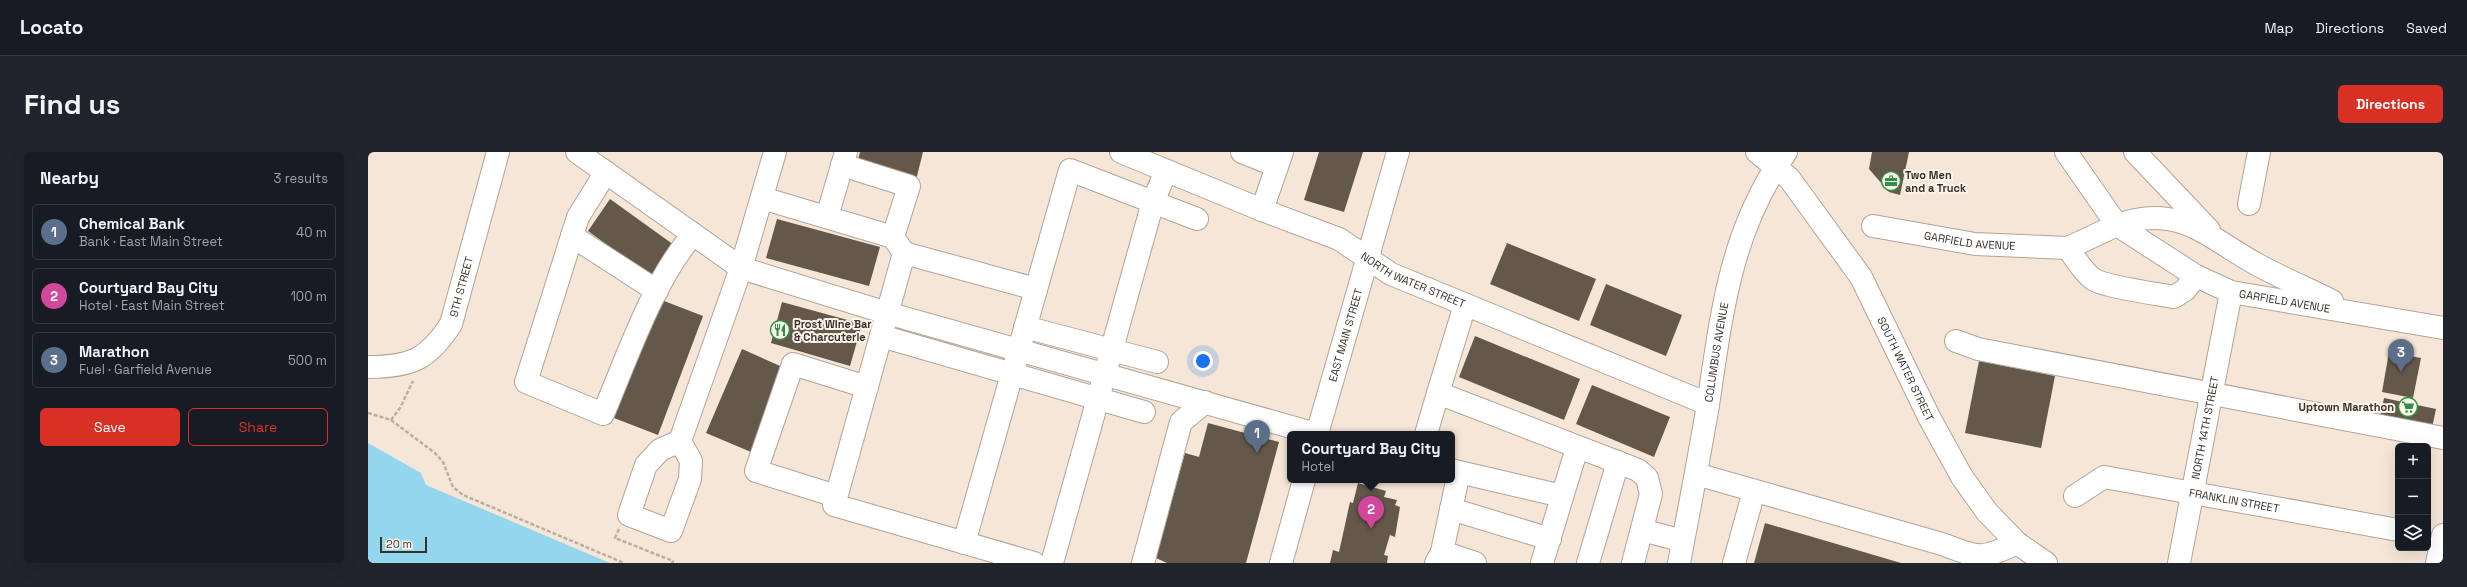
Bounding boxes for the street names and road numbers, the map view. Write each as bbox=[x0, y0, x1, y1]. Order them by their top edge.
street label: GARFIELD AVENUE bbox=[1923, 228, 2016, 253]
street label: NORTH WATER STREET bbox=[1358, 249, 1468, 311]
street label: 9TH STREET bbox=[446, 254, 476, 318]
street label: EAST MAIN STREET bbox=[1325, 286, 1366, 383]
street label: GARFIELD AVENUE bbox=[2238, 286, 2331, 316]
street label: COLUMBUS AVENUE bbox=[1701, 301, 1731, 403]
street label: SOUTH WATER STREET bbox=[1874, 315, 1937, 424]
street label: NORTH 14TH STREET bbox=[2188, 374, 2222, 480]
street label: FRANKLIN STREET bbox=[2188, 485, 2281, 516]

